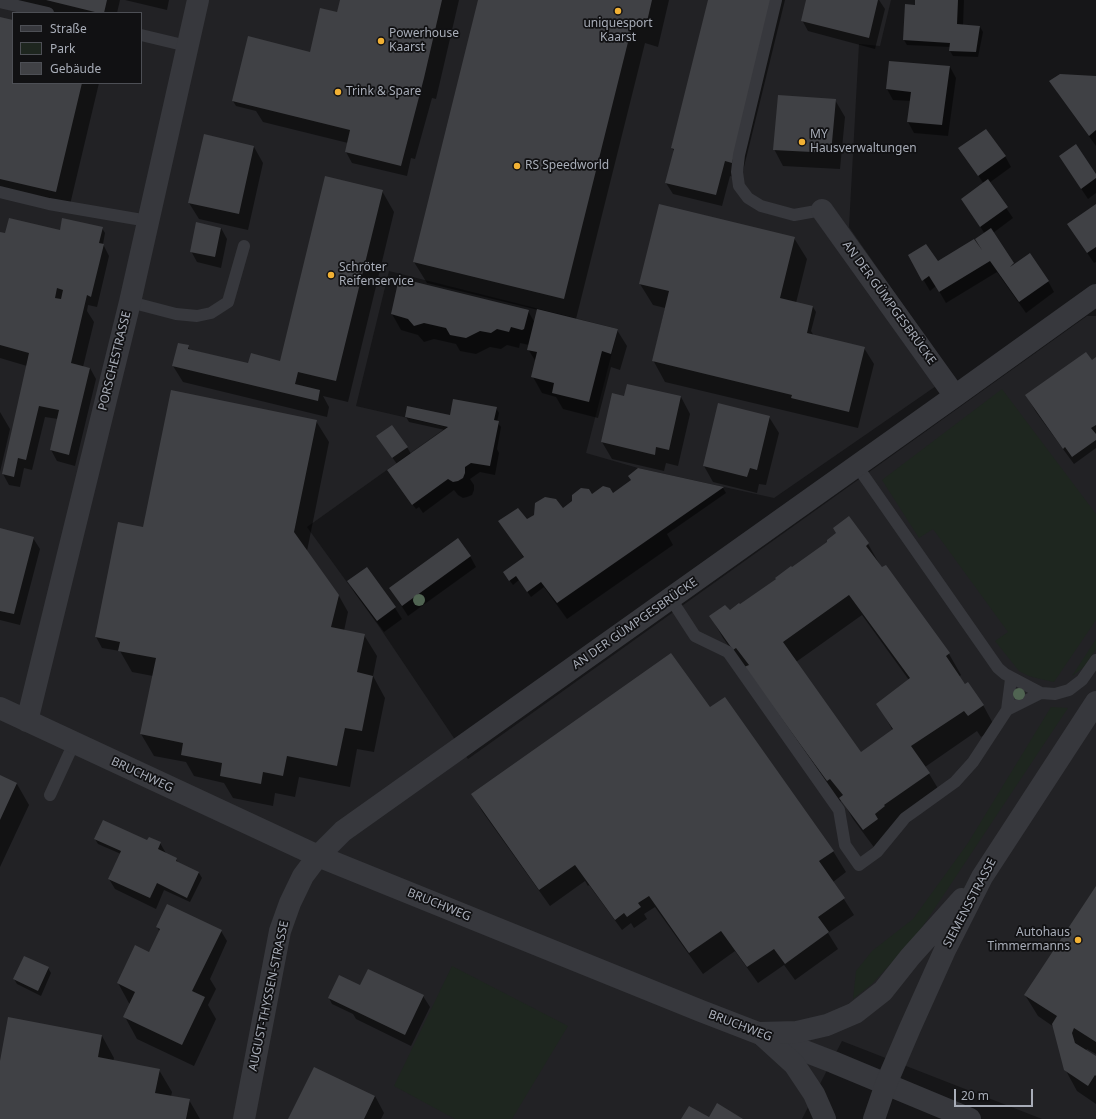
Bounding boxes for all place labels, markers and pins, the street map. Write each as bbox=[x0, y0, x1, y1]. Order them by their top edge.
marker: uniquesport Kaarst bbox=[613, 6, 623, 16]
place label: uniquesport Kaarst bbox=[583, 17, 653, 45]
place label: Powerhouse Kaarst bbox=[389, 27, 459, 55]
marker: Powerhouse Kaarst bbox=[376, 36, 386, 46]
place label: Trink & Spare bbox=[346, 85, 421, 99]
marker: Trink & Spare bbox=[333, 87, 343, 97]
place label: MY Hausverwaltungen bbox=[810, 128, 917, 156]
marker: MY Hausverwaltungen bbox=[797, 137, 807, 147]
place label: RS Speedworld bbox=[525, 159, 609, 173]
marker: RS Speedworld bbox=[512, 161, 522, 171]
place label: Schröter Reifenservice bbox=[339, 261, 414, 289]
marker: Schröter Reifenservice bbox=[326, 270, 336, 280]
place label: Autohaus Timmermanns bbox=[988, 926, 1070, 954]
marker: Autohaus Timmermanns bbox=[1073, 935, 1083, 945]

